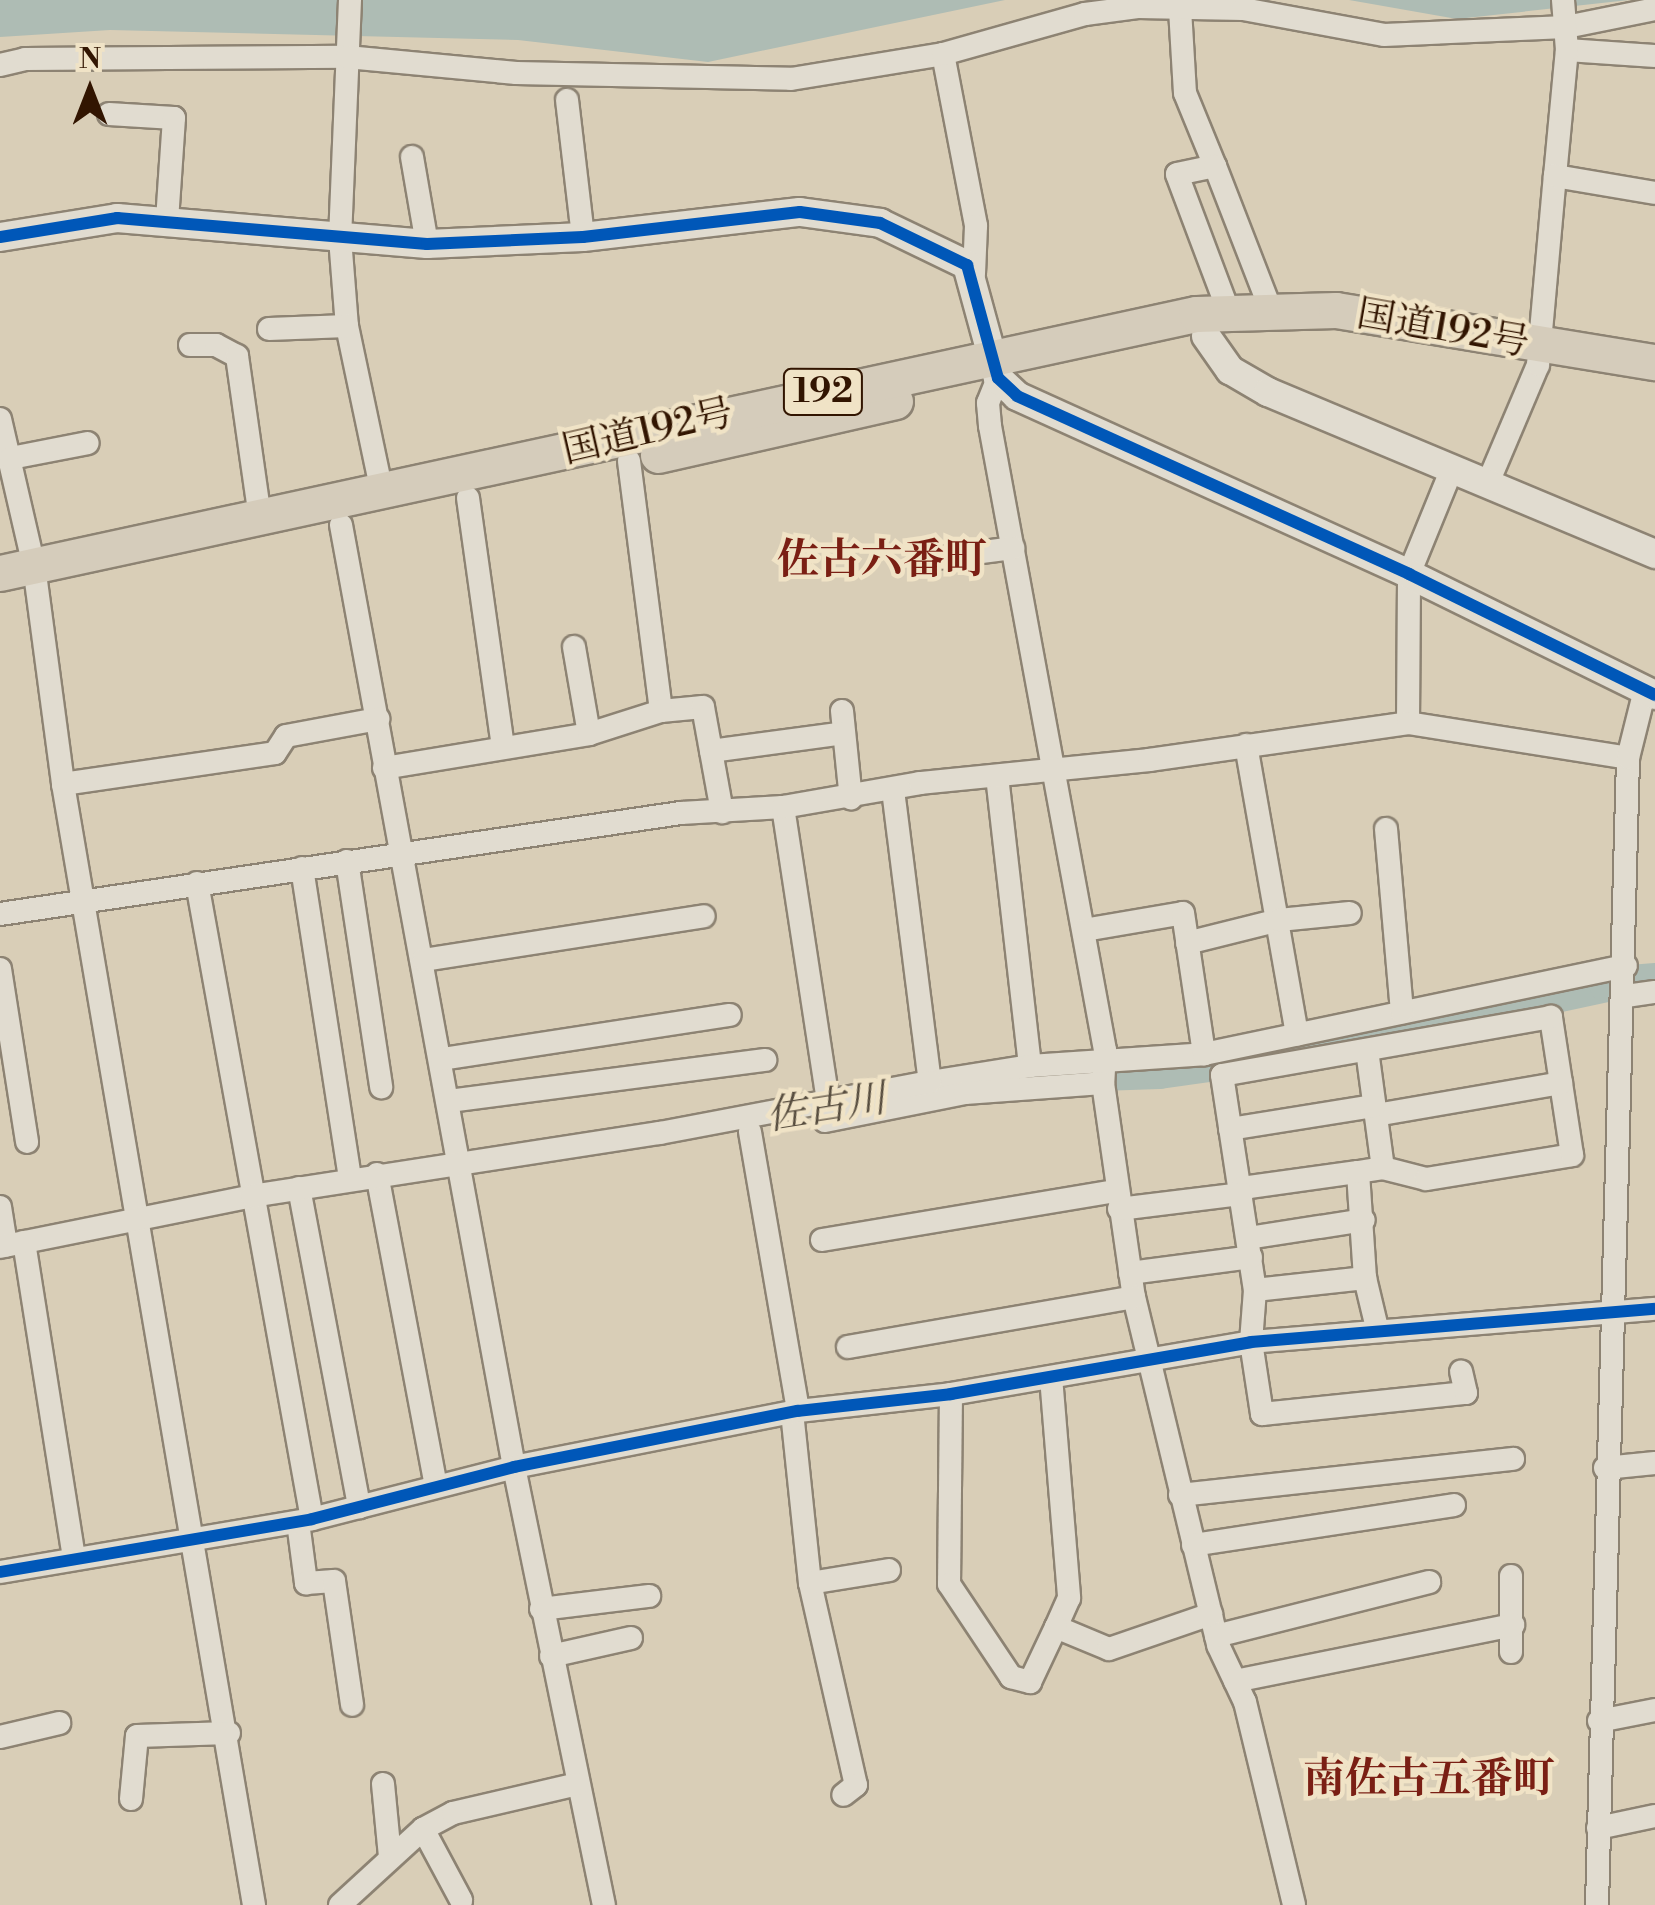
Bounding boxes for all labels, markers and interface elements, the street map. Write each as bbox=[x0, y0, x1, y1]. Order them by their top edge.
north arrow bbox=[40, 40, 140, 140]
text: N bbox=[79, 42, 101, 77]
street label: 国道192号 bbox=[1354, 291, 1532, 367]
road number: 192 bbox=[780, 362, 866, 422]
street label: 国道192号 bbox=[558, 390, 738, 474]
district label: 佐古六番町 bbox=[777, 536, 987, 586]
water label: 佐古川 bbox=[763, 1075, 889, 1141]
district label: 南佐古五番町 bbox=[1303, 1755, 1555, 1805]

